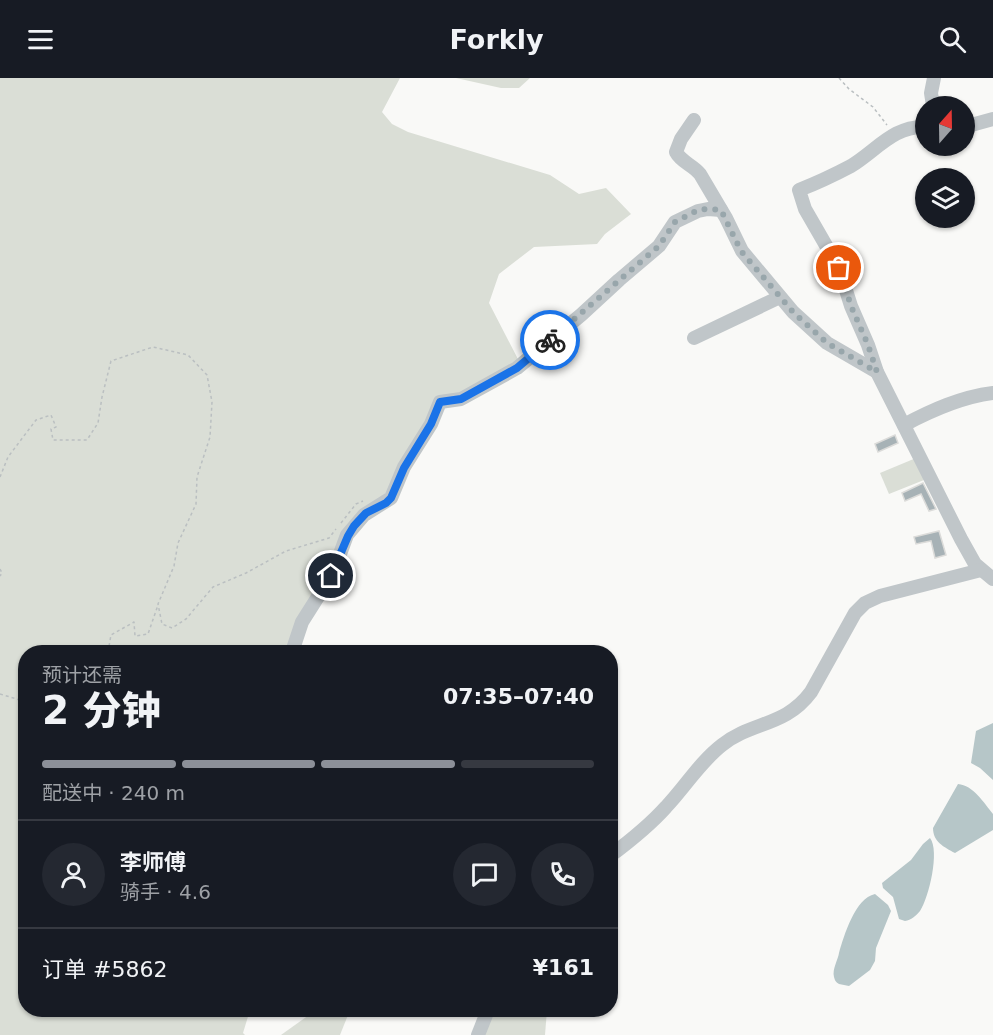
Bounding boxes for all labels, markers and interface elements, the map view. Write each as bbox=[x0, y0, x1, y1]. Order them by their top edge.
icon: menu bbox=[24, 23, 57, 56]
icon: search bbox=[936, 23, 969, 56]
text: Forkly bbox=[449, 24, 544, 55]
north arrow bbox=[915, 96, 975, 156]
map controls bbox=[915, 96, 975, 228]
button: layers bbox=[915, 168, 975, 228]
pin bbox=[813, 242, 864, 293]
icon: bag bbox=[822, 251, 855, 284]
courier bbox=[520, 310, 580, 370]
icon: bike bbox=[534, 324, 567, 357]
pin bbox=[305, 550, 356, 601]
icon: home bbox=[314, 559, 347, 592]
text: 预计还需 bbox=[42, 663, 122, 687]
text: 07:35–07:40 bbox=[443, 684, 594, 709]
text: 2 分钟 bbox=[42, 688, 161, 733]
text: 配送中 · 240 m bbox=[42, 781, 185, 805]
button: person bbox=[42, 843, 105, 906]
button: chat bbox=[453, 843, 516, 906]
button: phone bbox=[531, 843, 594, 906]
text: 李师傅 bbox=[120, 850, 186, 875]
text: 骑手 · 4.6 bbox=[120, 880, 211, 904]
text: ¥161 bbox=[533, 955, 594, 980]
text: 订单 #5862 bbox=[42, 957, 167, 982]

